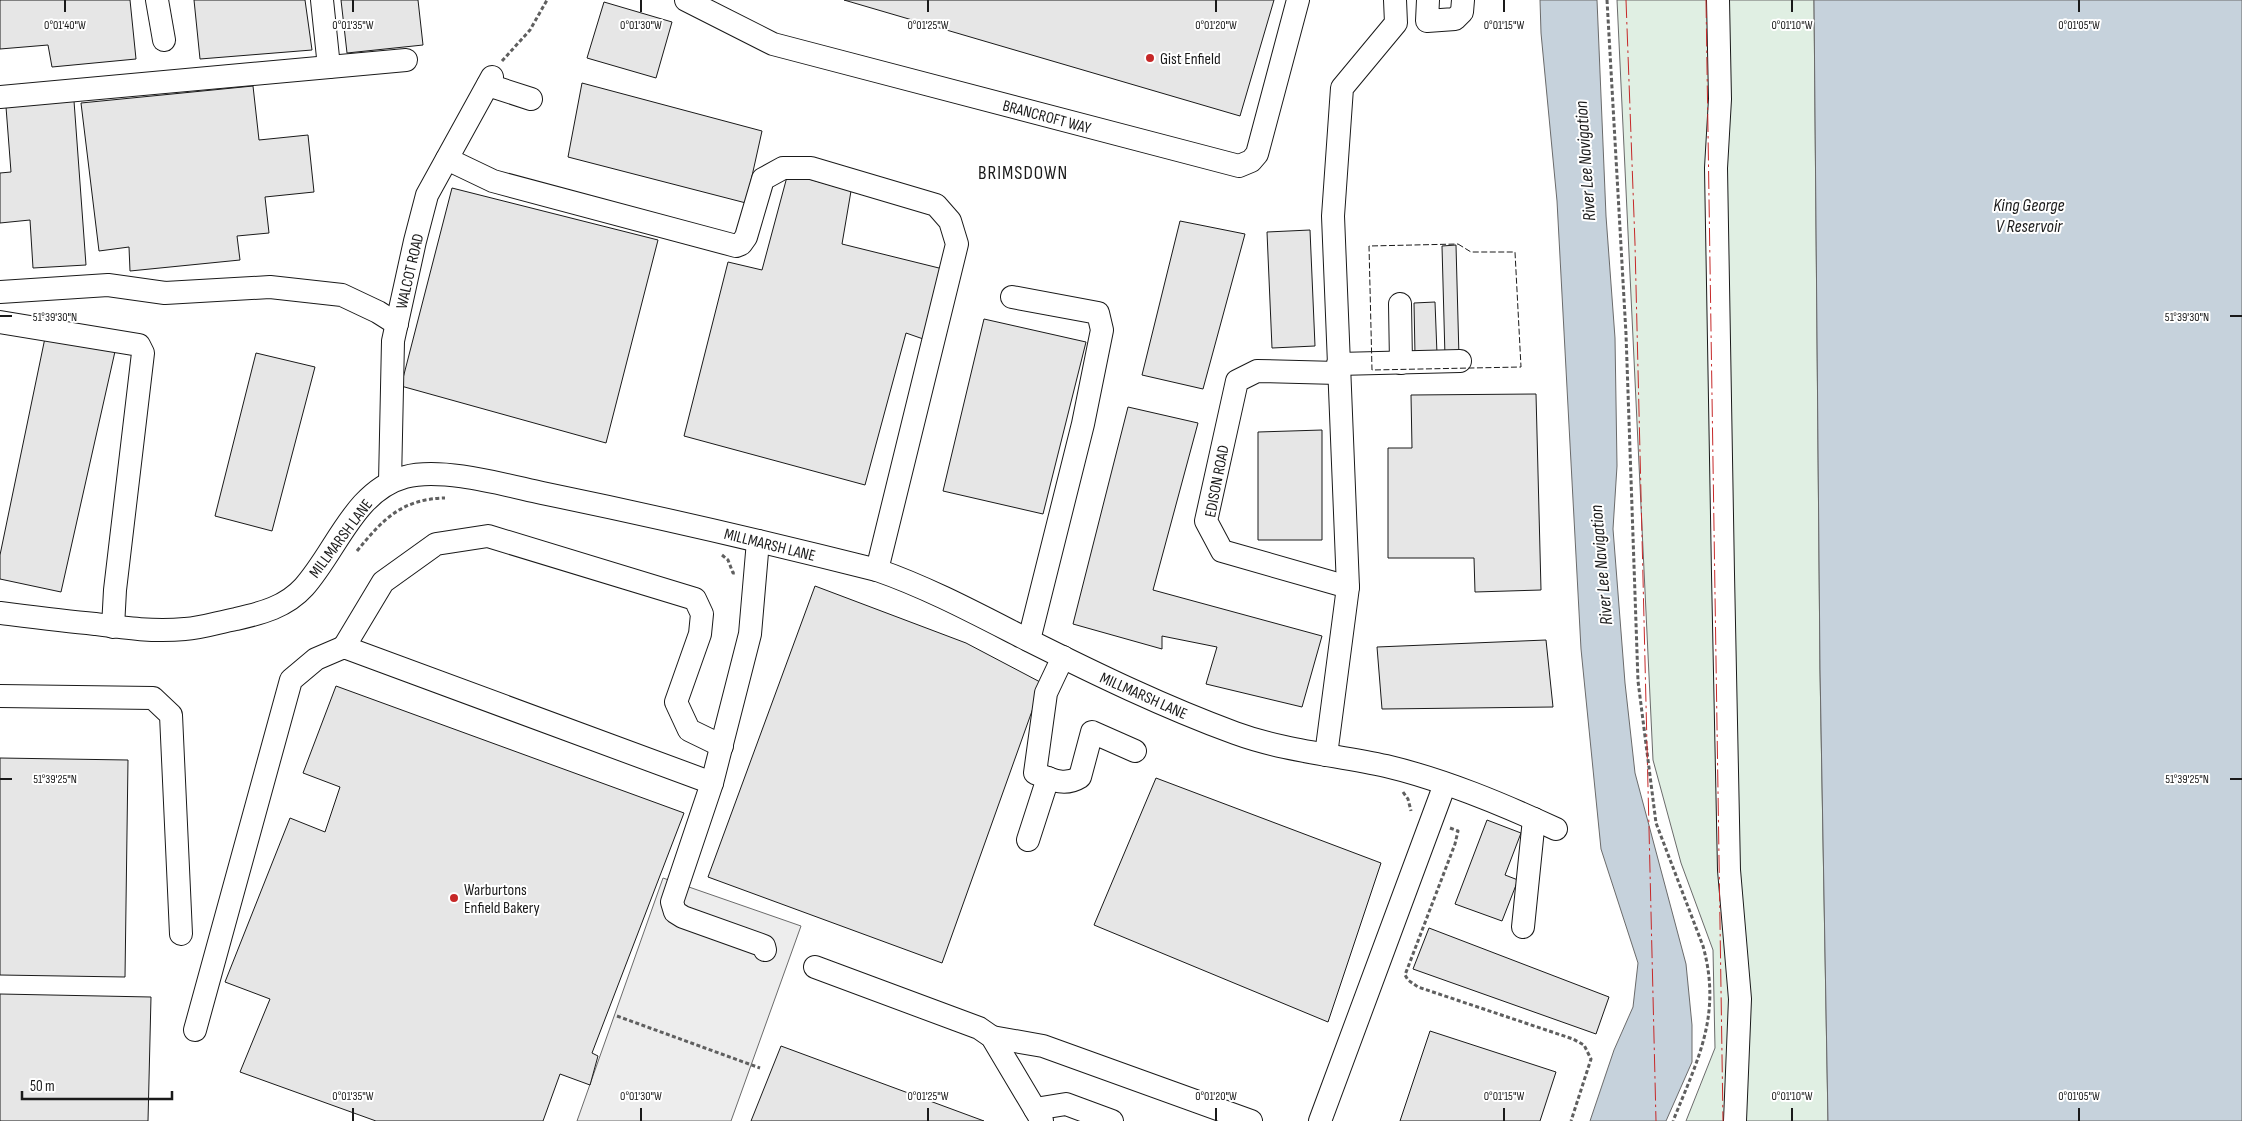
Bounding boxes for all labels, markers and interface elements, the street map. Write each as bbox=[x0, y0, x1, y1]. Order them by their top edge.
text: 0°01'40"W bbox=[44, 18, 86, 33]
text: 0°01'35"W bbox=[332, 18, 374, 33]
text: 0°01'30"W bbox=[620, 18, 662, 33]
text: 0°01'25"W bbox=[907, 18, 949, 33]
text: 0°01'20"W bbox=[1195, 18, 1237, 33]
text: 0°01'15"W bbox=[1484, 18, 1524, 33]
text: 0°01'10"W bbox=[1772, 18, 1813, 33]
text: 0°01'05"W bbox=[2058, 18, 2100, 33]
place label: Gist Enfield bbox=[1160, 50, 1221, 69]
marker: Gist Enfield bbox=[1144, 52, 1156, 64]
street label: BRANCROFT WAY bbox=[1000, 97, 1093, 138]
water label: River Lee Navigation bbox=[1571, 100, 1600, 222]
district label: BRIMSDOWN bbox=[978, 162, 1068, 185]
water label: King George V Reservoir bbox=[1993, 195, 2065, 237]
street label: WALCOT ROAD bbox=[393, 232, 428, 311]
text: 51°39'30"N bbox=[33, 310, 77, 325]
text: 51°39'30"N bbox=[2165, 310, 2209, 325]
street label: EDISON ROAD bbox=[1201, 444, 1234, 519]
street label: MILLMARSH LANE bbox=[305, 496, 377, 582]
water label: River Lee Navigation bbox=[1586, 503, 1617, 626]
street label: MILLMARSH LANE bbox=[722, 525, 817, 566]
street label: MILLMARSH LANE bbox=[1097, 669, 1190, 724]
text: 51°39'25"N bbox=[33, 772, 77, 787]
text: 51°39'25"N bbox=[2165, 772, 2209, 787]
place label: Warburtons Enfield Bakery bbox=[464, 881, 540, 918]
marker: Warburtons Enfield Bakery bbox=[448, 892, 460, 904]
scale bar bbox=[22, 1068, 172, 1100]
text: 50 m bbox=[30, 1077, 55, 1096]
text: 0°01'35"W bbox=[332, 1089, 374, 1104]
text: 0°01'30"W bbox=[620, 1089, 662, 1104]
text: 0°01'25"W bbox=[907, 1089, 949, 1104]
text: 0°01'20"W bbox=[1195, 1089, 1237, 1104]
text: 0°01'15"W bbox=[1484, 1089, 1524, 1104]
text: 0°01'10"W bbox=[1772, 1089, 1813, 1104]
text: 0°01'05"W bbox=[2058, 1089, 2100, 1104]

